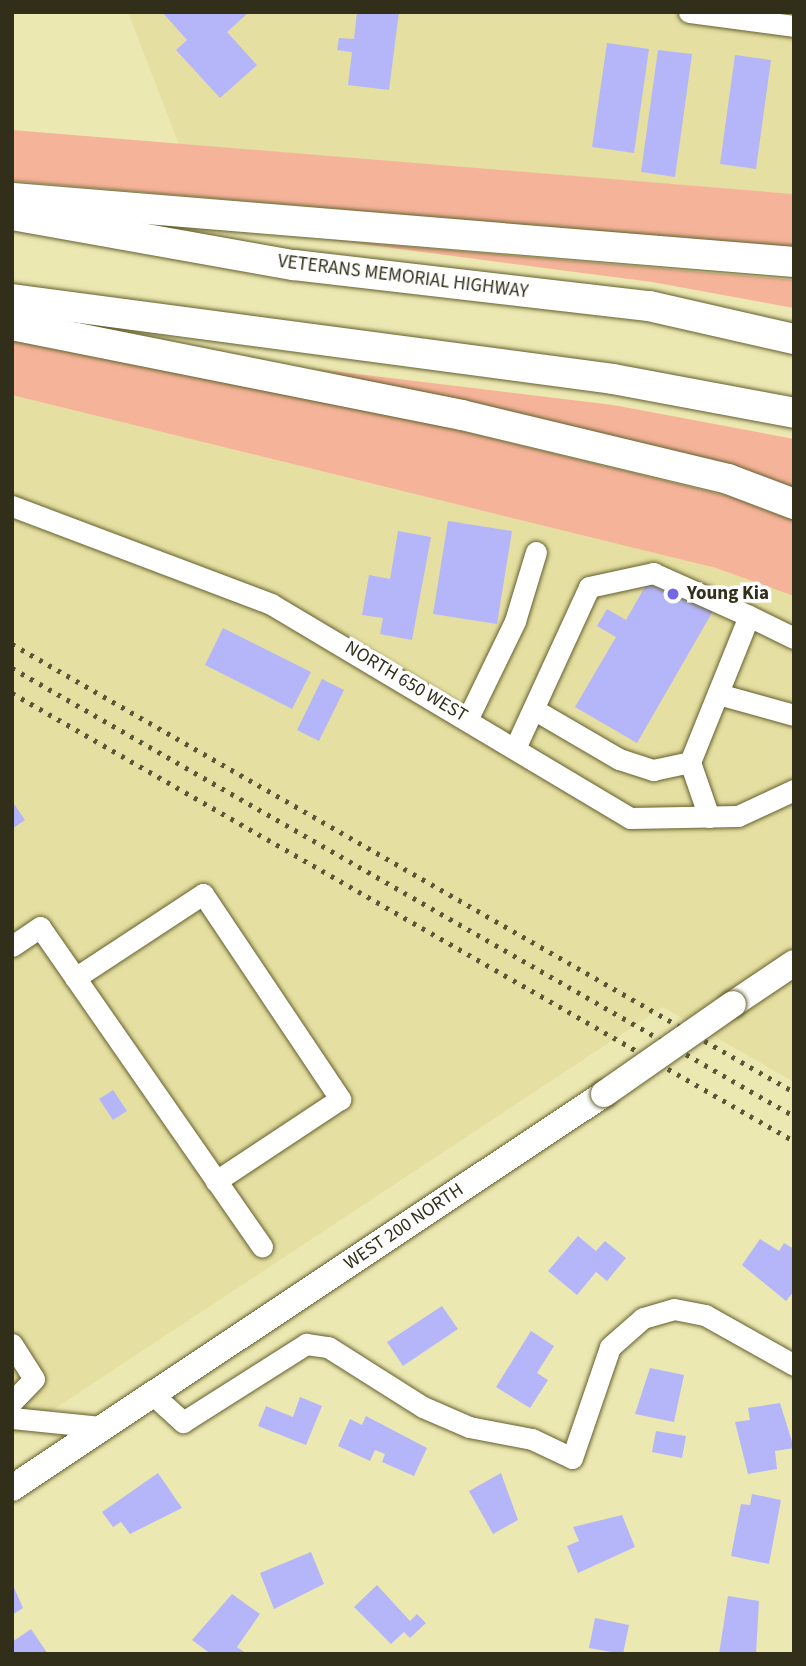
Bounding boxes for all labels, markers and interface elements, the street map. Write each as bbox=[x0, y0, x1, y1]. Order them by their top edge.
street label: VETERANS MEMORIAL HIGHWAY bbox=[276, 250, 530, 304]
place label: Young Kia bbox=[687, 583, 769, 605]
marker: Young Kia bbox=[665, 586, 681, 602]
street label: NORTH 650 WEST bbox=[341, 636, 471, 728]
street label: WEST 200 NORTH bbox=[340, 1179, 468, 1275]

